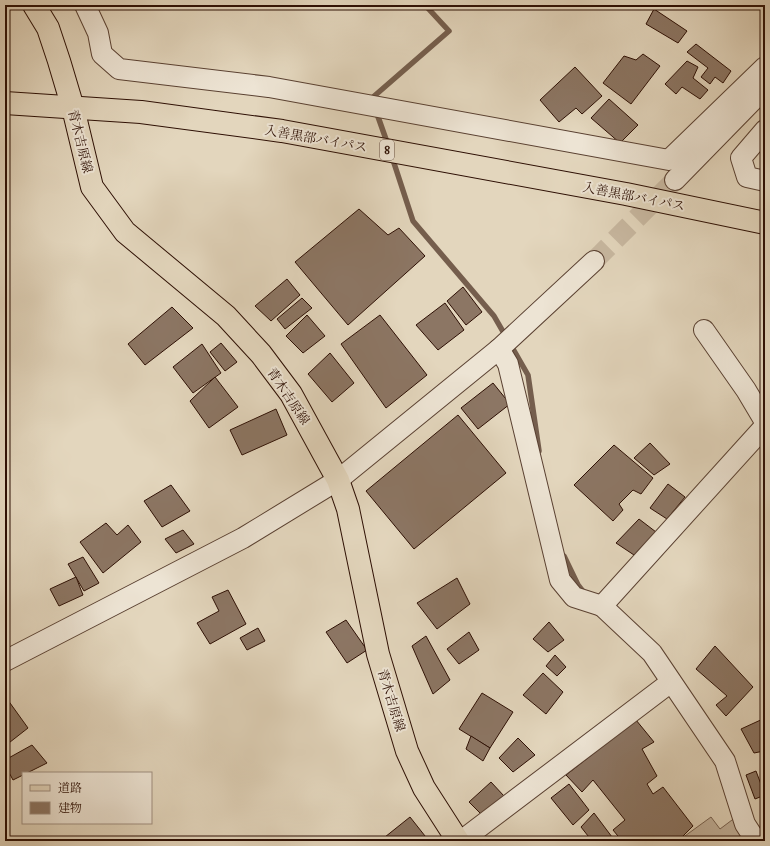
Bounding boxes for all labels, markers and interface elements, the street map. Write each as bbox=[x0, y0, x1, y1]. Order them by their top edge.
street label: 青木吉原線 bbox=[64, 108, 96, 175]
street label: 入善黒部バイパス bbox=[263, 122, 368, 156]
road number: 8 bbox=[380, 140, 394, 160]
street label: 入善黒部バイパス bbox=[581, 179, 686, 215]
street label: 青木吉原線 bbox=[263, 365, 313, 428]
street label: 青木吉原線 bbox=[374, 667, 408, 734]
legend bbox=[22, 772, 152, 824]
text: 道路 bbox=[58, 781, 82, 796]
text: 建物 bbox=[58, 801, 82, 816]

